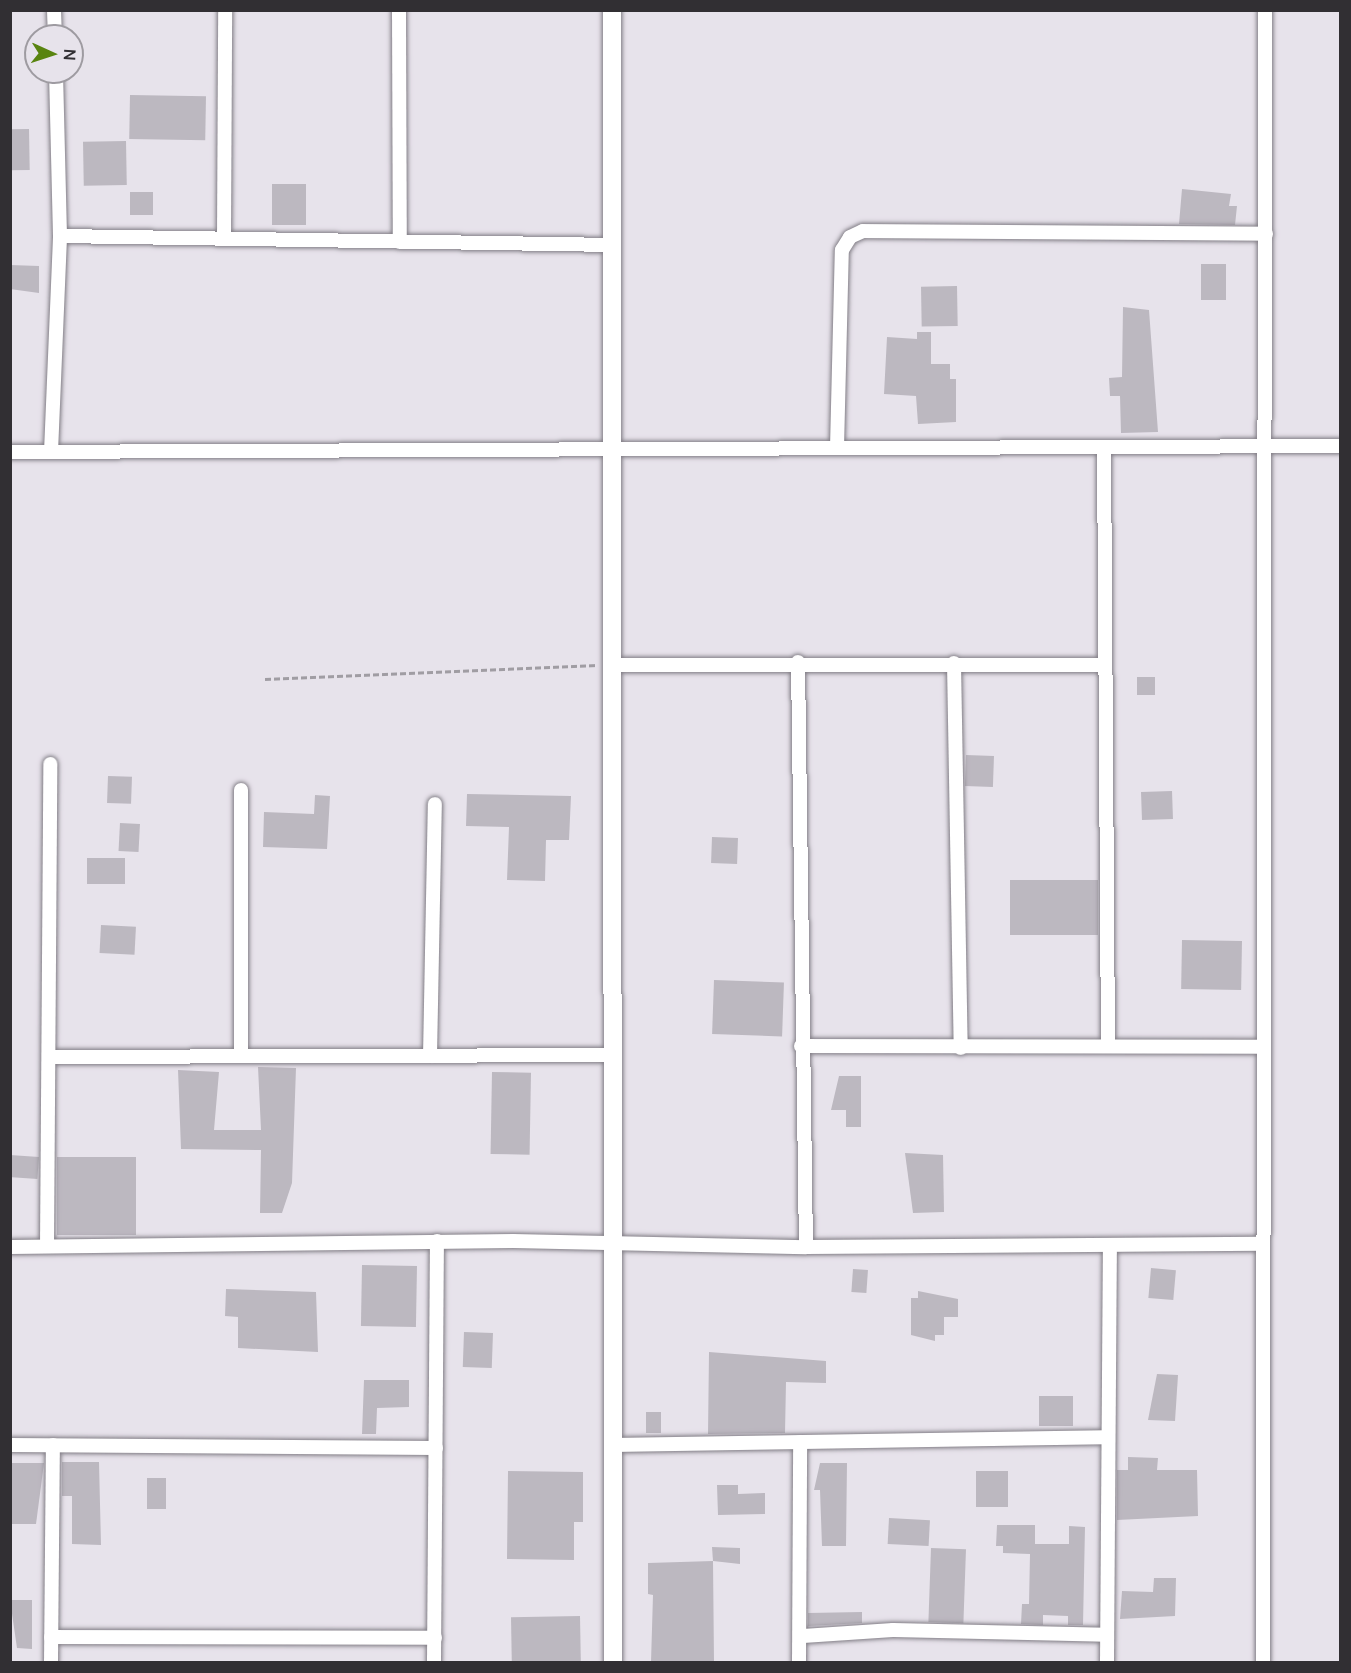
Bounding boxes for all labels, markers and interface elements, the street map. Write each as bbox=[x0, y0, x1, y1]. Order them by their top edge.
north arrow bbox=[24, 24, 84, 84]
text: N bbox=[59, 49, 81, 61]

